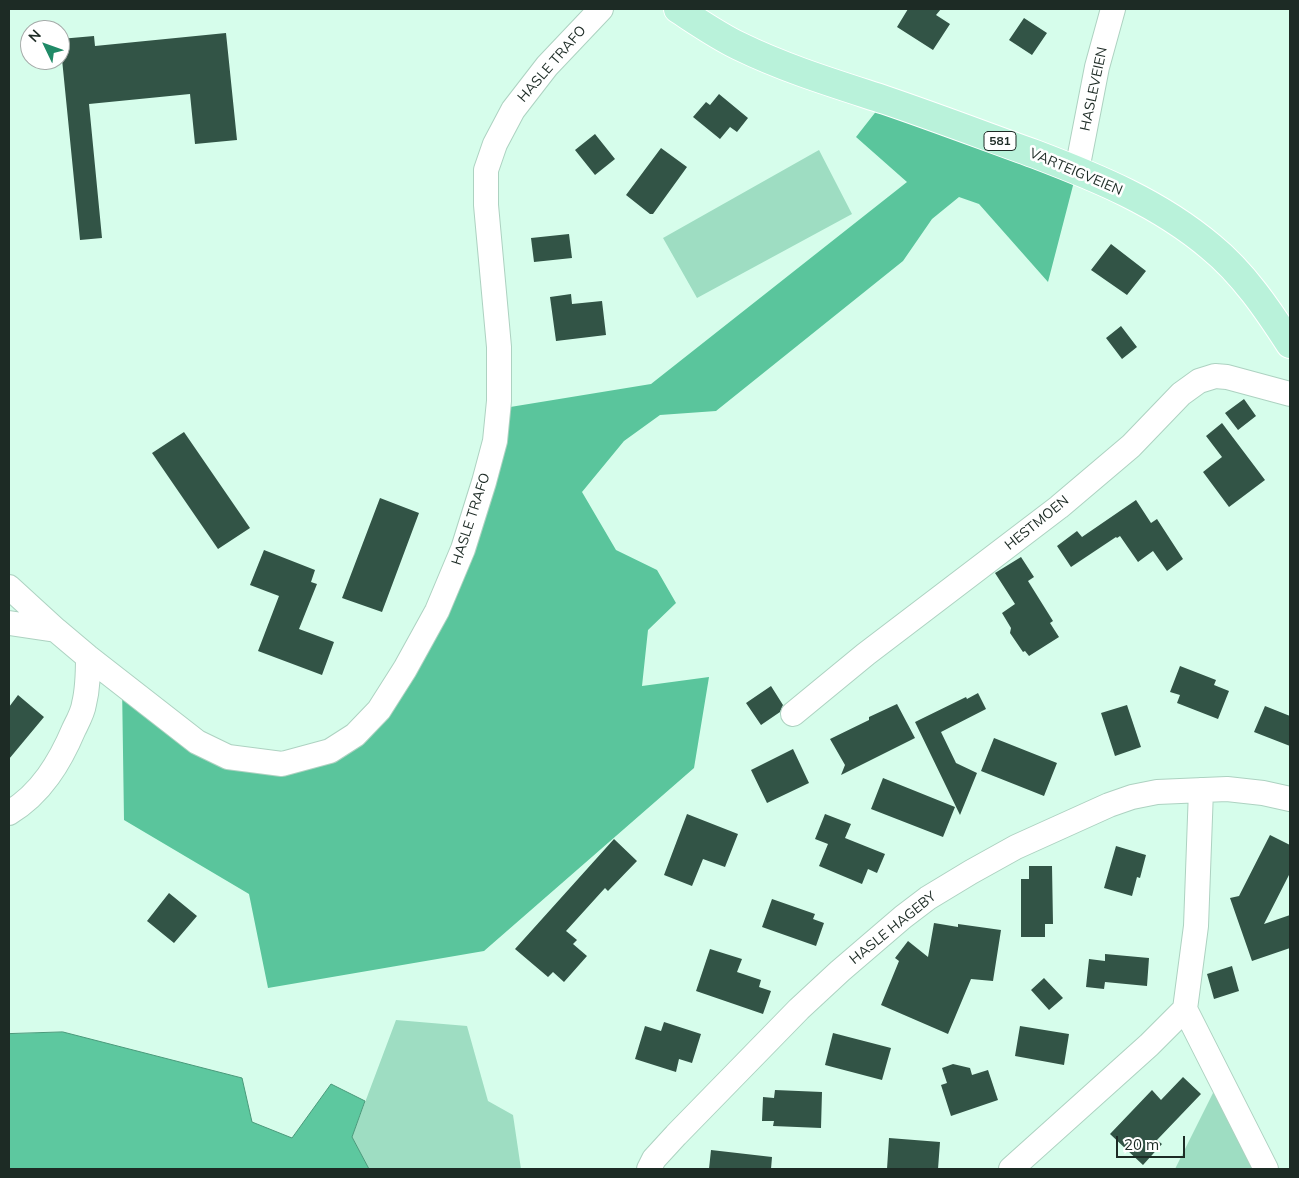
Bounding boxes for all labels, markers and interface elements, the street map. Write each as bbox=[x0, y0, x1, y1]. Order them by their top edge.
north arrow bbox=[20, 20, 70, 70]
street label: HASLE TRAFO bbox=[514, 22, 590, 106]
text: N bbox=[24, 26, 45, 46]
street label: HASLEVEIEN bbox=[1077, 45, 1111, 133]
road number: 581 bbox=[984, 132, 1016, 150]
street label: VARTEIGVEIEN bbox=[1027, 145, 1125, 199]
street label: HASLE TRAFO bbox=[448, 471, 494, 567]
street label: HESTMOEN bbox=[1002, 492, 1072, 554]
street label: HASLE HAGEBY bbox=[846, 888, 940, 968]
scale bar bbox=[1119, 1126, 1188, 1158]
text: 20 m bbox=[1124, 1135, 1159, 1154]

